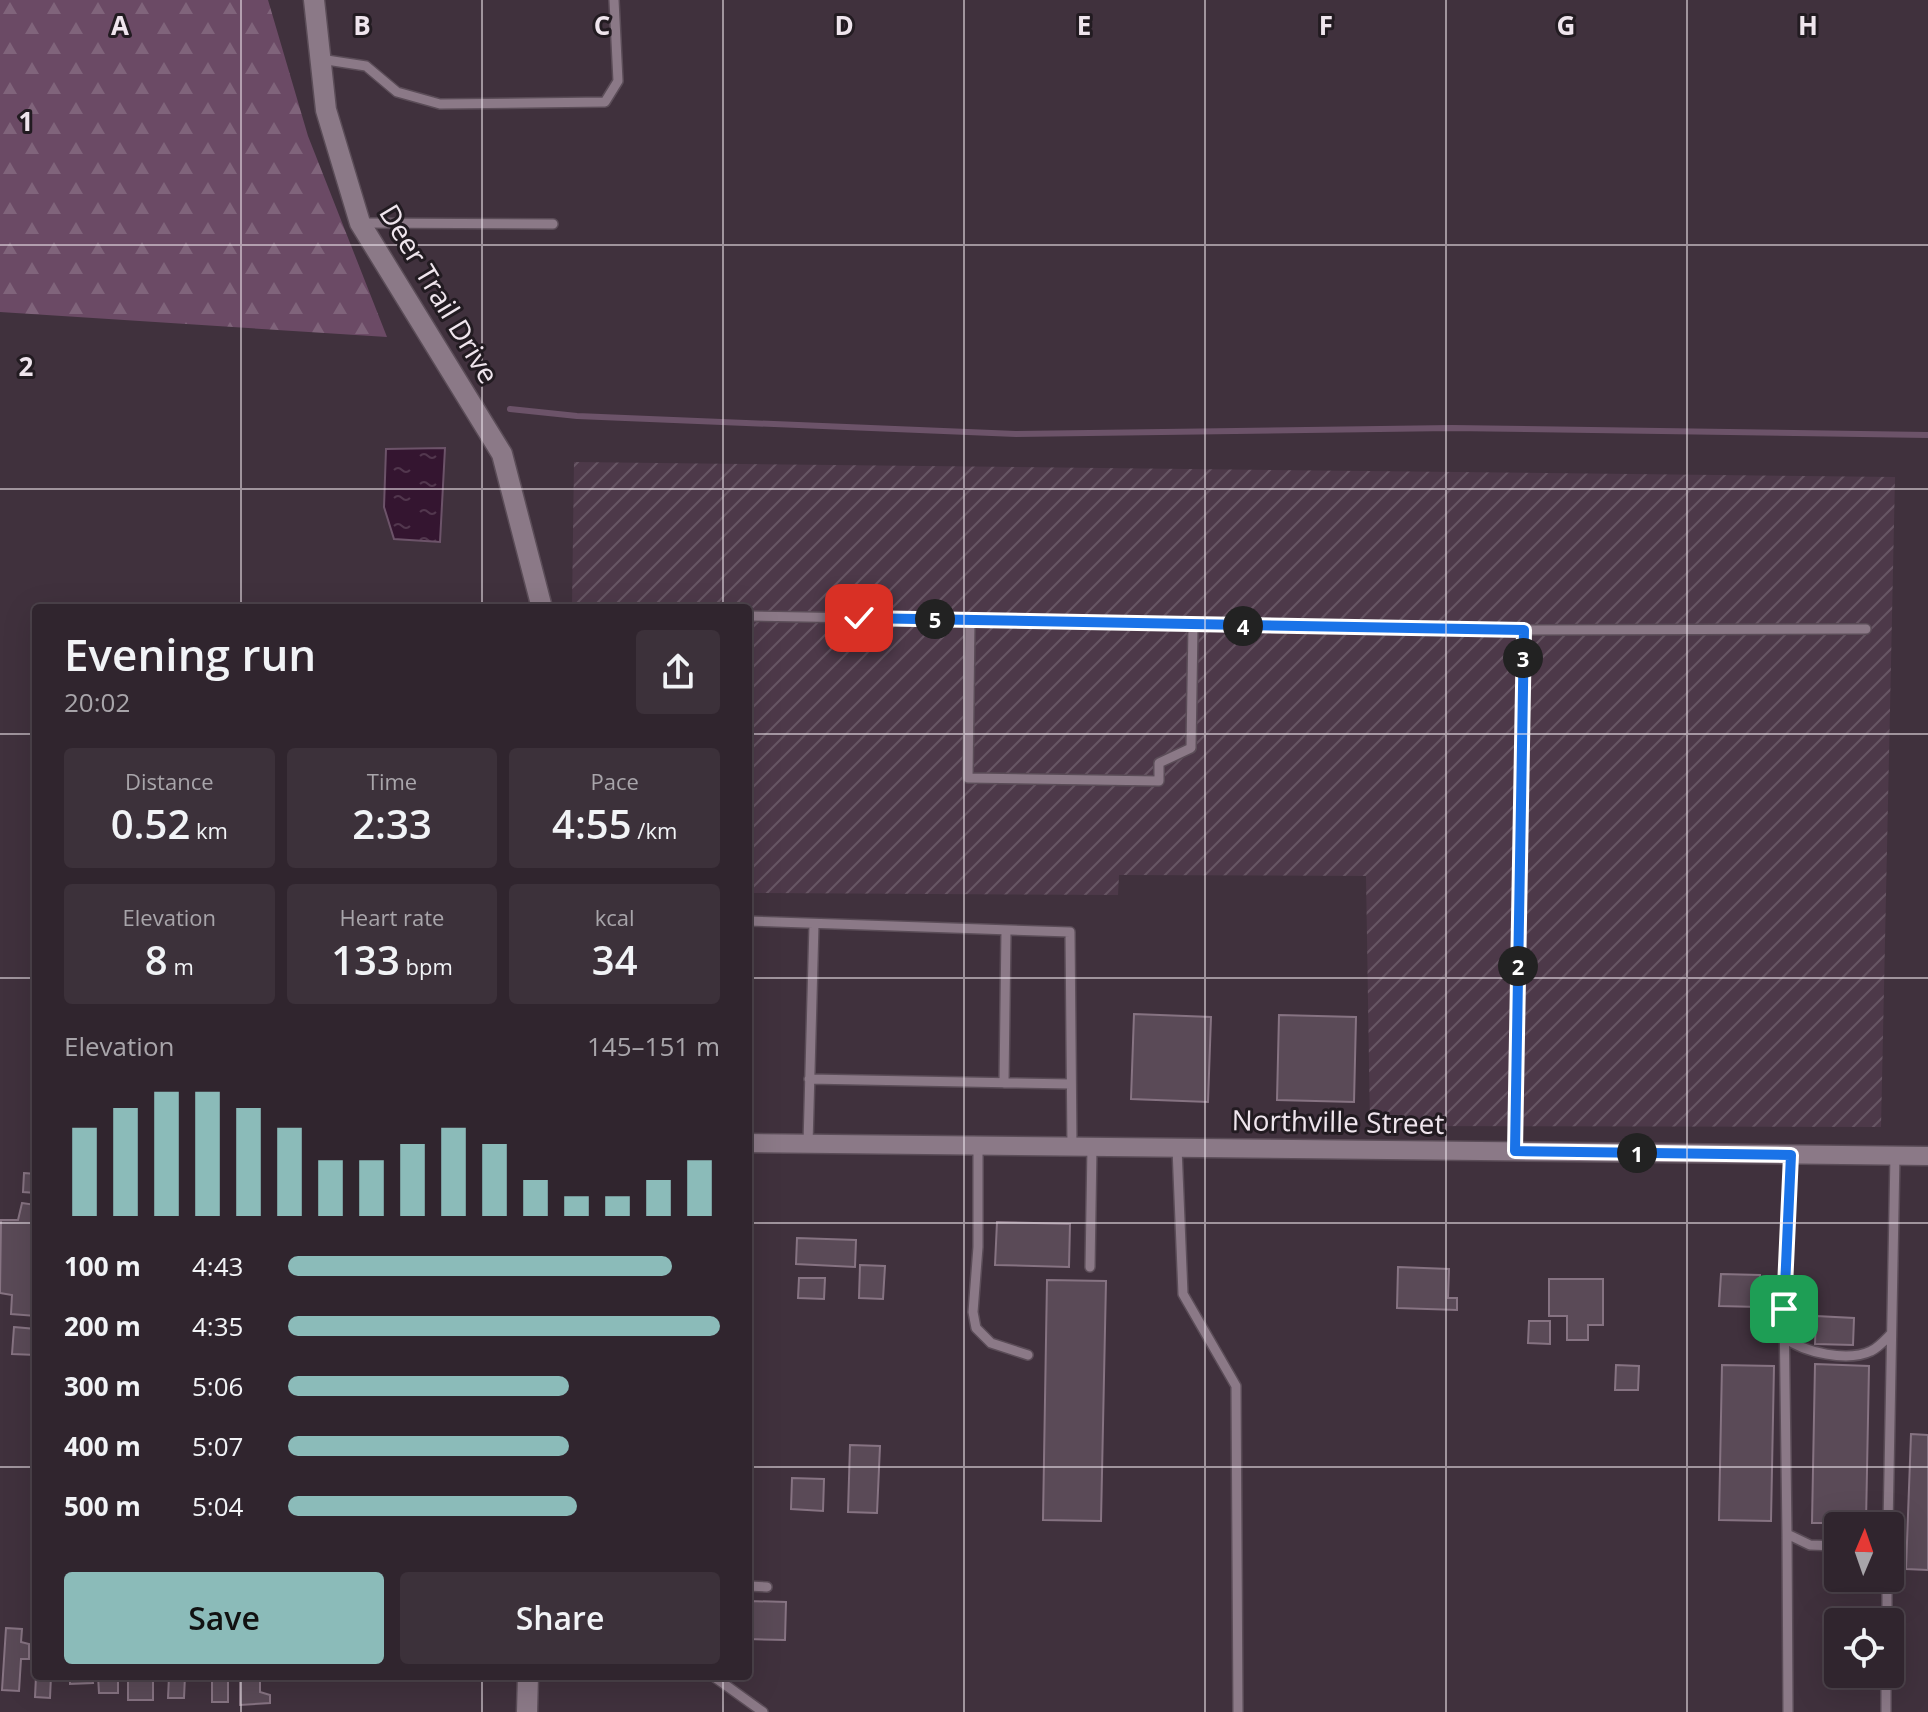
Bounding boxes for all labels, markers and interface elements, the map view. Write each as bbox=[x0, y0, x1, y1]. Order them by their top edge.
text: A bbox=[111, 7, 129, 43]
text: B bbox=[353, 7, 371, 43]
text: C bbox=[594, 7, 610, 43]
text: D bbox=[834, 7, 854, 43]
text: E bbox=[1077, 7, 1091, 43]
text: F bbox=[1319, 7, 1333, 43]
text: G bbox=[1557, 7, 1575, 43]
text: H bbox=[1798, 7, 1818, 43]
text: 1 bbox=[19, 103, 33, 139]
street label: Deer Trail Drive bbox=[371, 197, 508, 390]
text: 2 bbox=[19, 348, 34, 384]
pin bbox=[825, 584, 893, 652]
icon: check bbox=[837, 596, 881, 640]
pin: 5 bbox=[915, 599, 955, 639]
text: 5 bbox=[929, 604, 941, 634]
pin: 4 bbox=[1223, 606, 1263, 646]
text: 4 bbox=[1237, 611, 1249, 641]
text: Evening run bbox=[64, 624, 316, 684]
button: share bbox=[636, 630, 720, 714]
pin: 3 bbox=[1503, 638, 1543, 678]
text: 3 bbox=[1517, 643, 1529, 673]
text: 20:02 bbox=[64, 684, 130, 720]
text: Distance bbox=[125, 766, 214, 796]
text: Time bbox=[367, 766, 417, 796]
text: Pace bbox=[590, 766, 639, 796]
text: 0.52 bbox=[111, 796, 190, 851]
text: 2:33 bbox=[352, 796, 432, 851]
text: 4:55 bbox=[552, 796, 632, 851]
text: km bbox=[190, 815, 228, 845]
text: /km bbox=[632, 815, 677, 845]
text: Elevation bbox=[123, 902, 216, 932]
text: Heart rate bbox=[340, 902, 444, 932]
text: kcal bbox=[595, 902, 635, 932]
text: 8 bbox=[145, 932, 168, 987]
text: 133 bbox=[331, 932, 400, 987]
text: 34 bbox=[592, 932, 638, 987]
pin: 2 bbox=[1498, 946, 1538, 986]
text: m bbox=[168, 951, 194, 981]
text: bpm bbox=[400, 951, 453, 981]
text: 2 bbox=[1512, 951, 1524, 981]
text: Elevation bbox=[64, 1028, 174, 1064]
text: 145–151 m bbox=[587, 1028, 720, 1064]
street label: Northville Street bbox=[1231, 1100, 1445, 1142]
pin: 1 bbox=[1617, 1133, 1657, 1173]
text: 1 bbox=[1631, 1138, 1643, 1168]
text: 100 m bbox=[64, 1248, 141, 1284]
text: 4:43 bbox=[192, 1248, 243, 1284]
pin bbox=[1750, 1275, 1818, 1343]
icon: arrive bbox=[1762, 1287, 1806, 1331]
text: 200 m bbox=[64, 1308, 141, 1344]
text: 4:35 bbox=[192, 1308, 243, 1344]
text: 300 m bbox=[64, 1368, 141, 1404]
text: 5:06 bbox=[192, 1368, 243, 1404]
text: 400 m bbox=[64, 1428, 141, 1464]
text: 5:07 bbox=[192, 1428, 243, 1464]
text: 500 m bbox=[64, 1488, 141, 1524]
text: 5:04 bbox=[192, 1488, 243, 1524]
north arrow bbox=[1824, 1512, 1904, 1592]
map controls bbox=[1824, 1512, 1904, 1688]
button: Save bbox=[64, 1572, 384, 1664]
button: Share bbox=[400, 1572, 720, 1664]
button: locate bbox=[1824, 1608, 1904, 1688]

